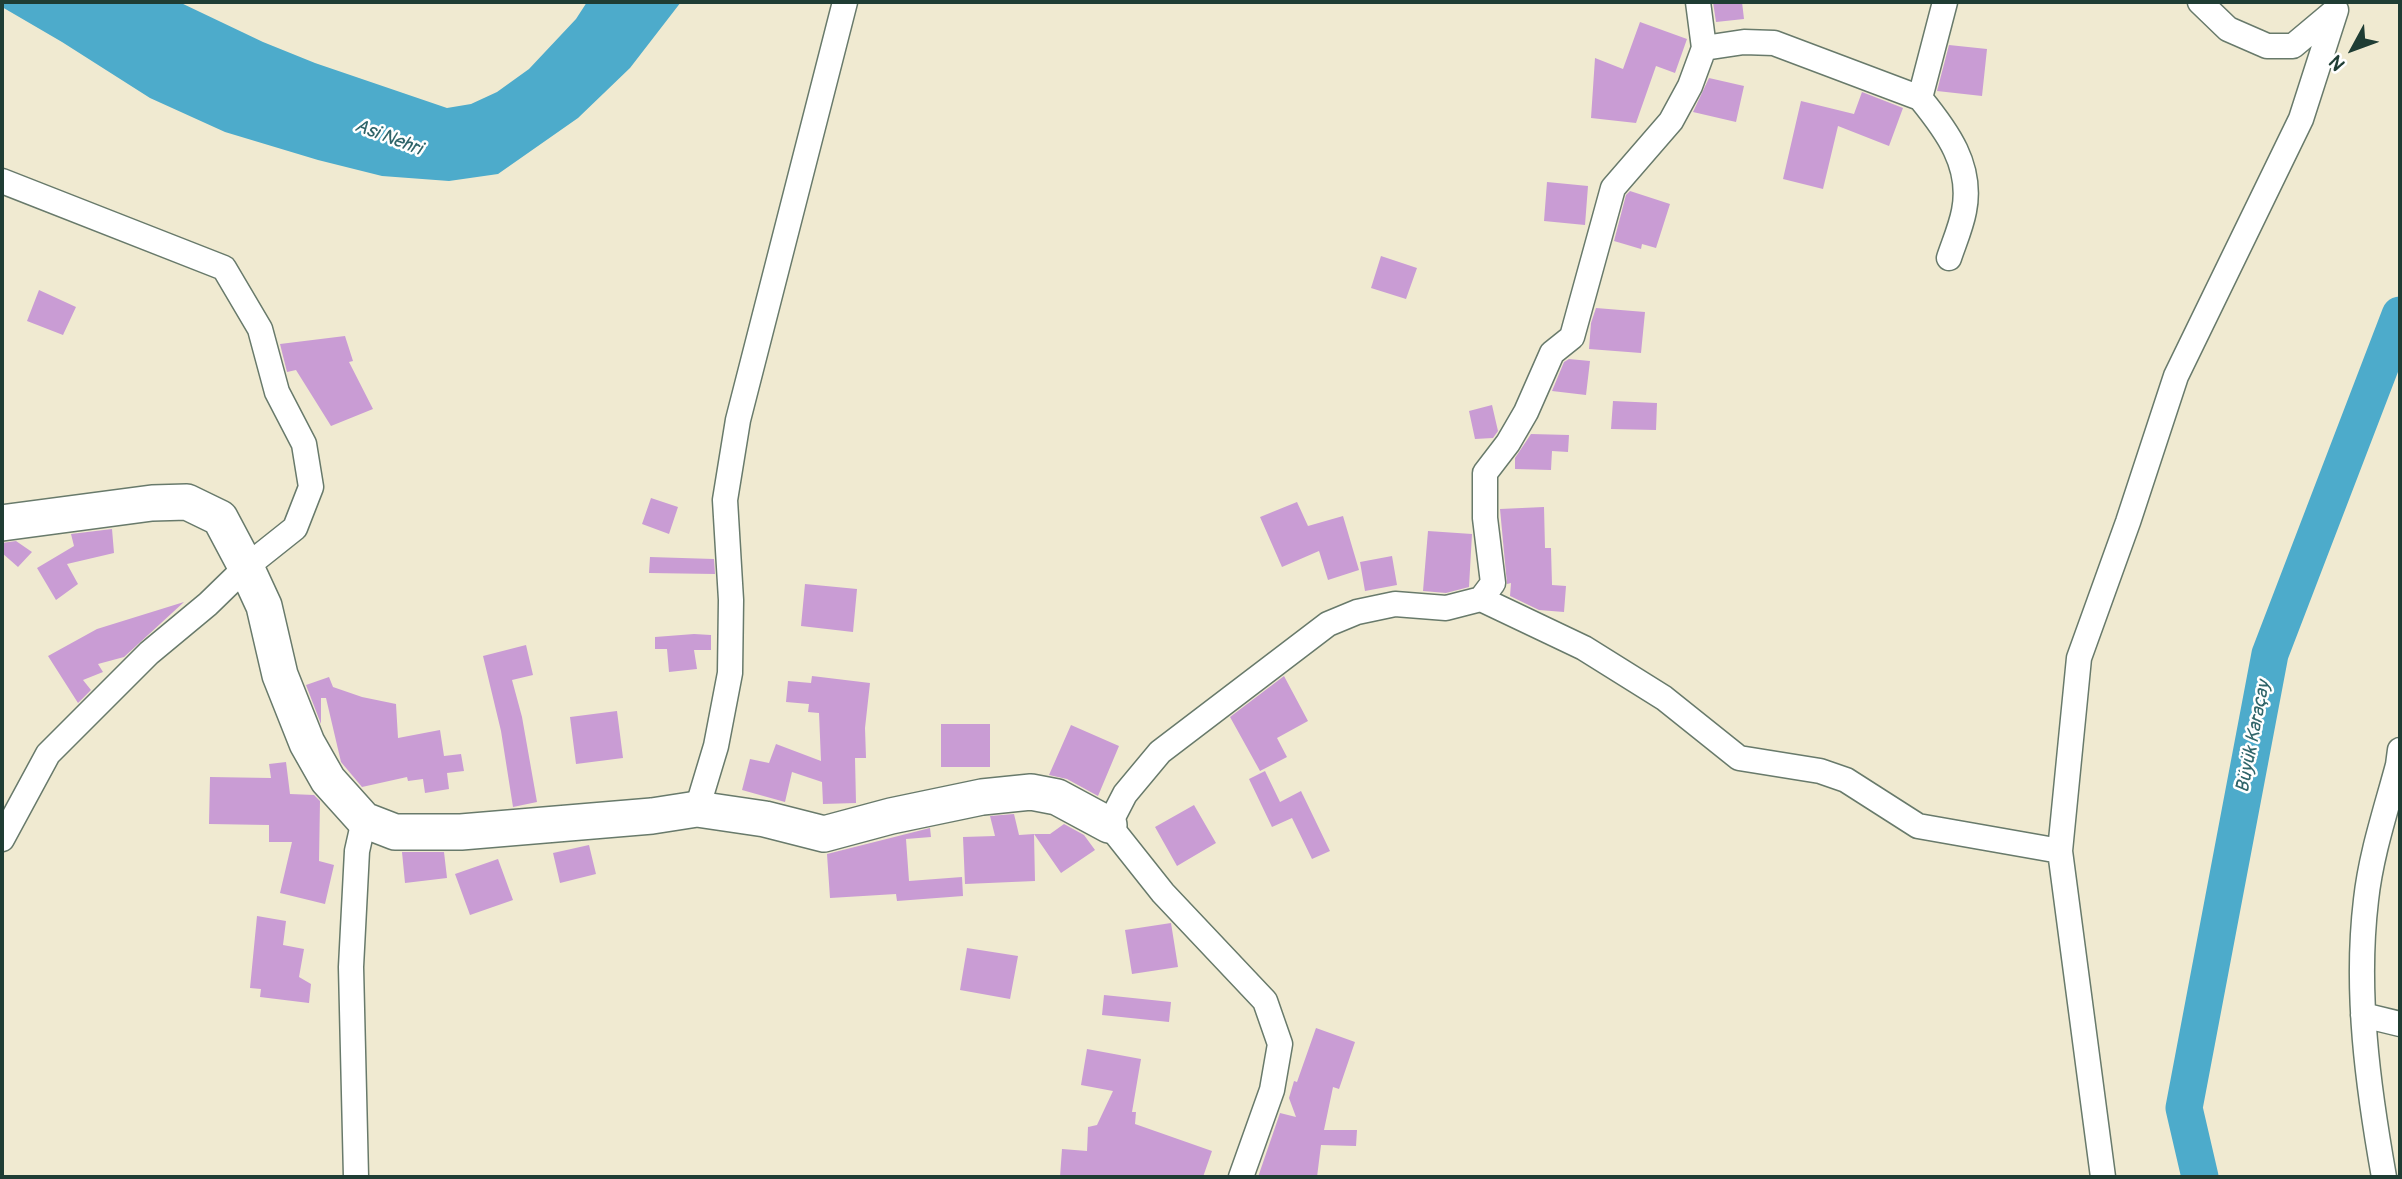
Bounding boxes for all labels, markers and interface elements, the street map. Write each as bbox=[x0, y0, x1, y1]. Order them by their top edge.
north arrow bbox=[2318, 14, 2388, 84]
text: N bbox=[2324, 50, 2350, 76]
water label: Asi Nehri bbox=[351, 115, 425, 161]
water label: Büyük Karaçay bbox=[2232, 679, 2276, 795]

